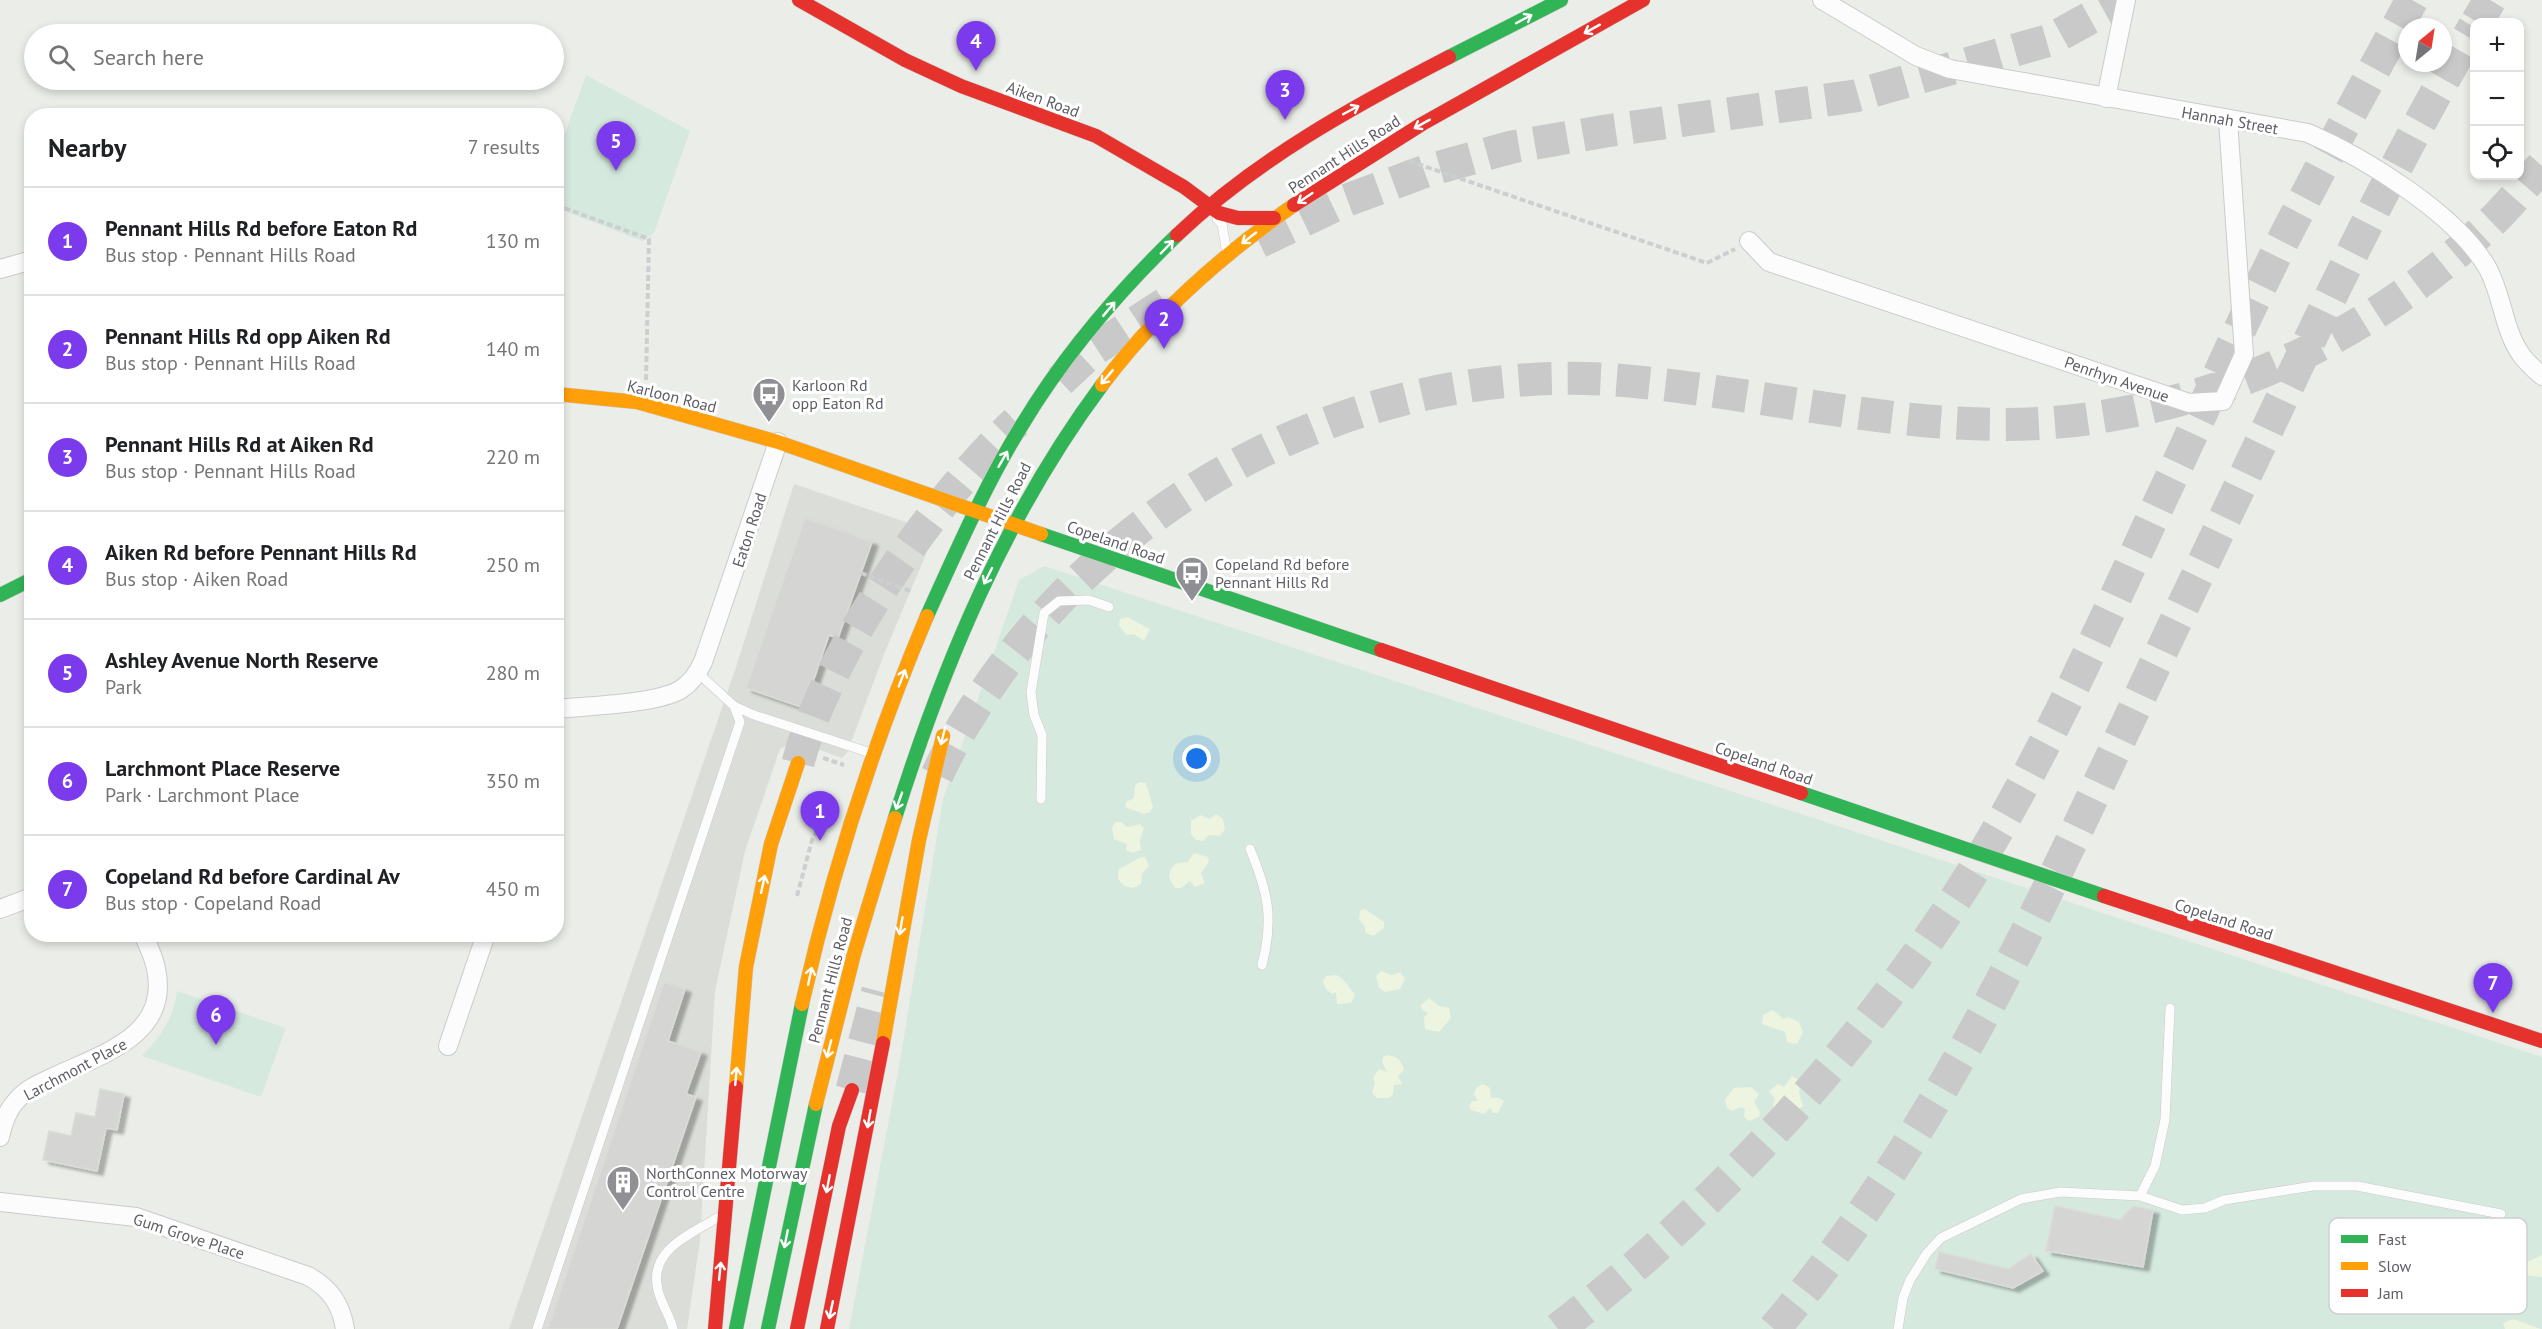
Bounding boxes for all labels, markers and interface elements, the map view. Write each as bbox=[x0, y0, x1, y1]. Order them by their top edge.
one-way arrow bbox=[1515, 13, 1533, 25]
north arrow bbox=[2398, 18, 2452, 72]
map controls bbox=[2470, 18, 2524, 180]
button: + bbox=[2470, 18, 2524, 72]
pin: 4 bbox=[956, 22, 996, 71]
one-way arrow bbox=[1584, 23, 1601, 35]
search box bbox=[24, 24, 564, 90]
icon: search bbox=[45, 41, 78, 74]
text: Search here bbox=[93, 43, 204, 71]
pin: 3 bbox=[1266, 70, 1304, 120]
button: − bbox=[2470, 72, 2524, 126]
street label: Aiken Road bbox=[1004, 77, 1082, 121]
street label: Hannah Street bbox=[2180, 102, 2281, 138]
one-way arrow bbox=[1342, 104, 1359, 116]
street label: Pennant Hills Road bbox=[1284, 110, 1404, 198]
one-way arrow bbox=[1414, 118, 1431, 130]
pin: 5 bbox=[596, 122, 636, 171]
button: locate bbox=[2470, 126, 2524, 180]
text: Nearby bbox=[48, 131, 126, 164]
text: 7 results bbox=[468, 134, 540, 160]
one-way arrow bbox=[1298, 192, 1314, 204]
text: Pennant Hills Rd before Eaton Rd bbox=[105, 214, 417, 242]
text: 1 bbox=[62, 228, 73, 254]
text: 130 m bbox=[486, 228, 540, 254]
one-way arrow bbox=[1241, 232, 1257, 245]
one-way arrow bbox=[1159, 239, 1174, 254]
text: Bus stop · Pennant Hills Road bbox=[105, 242, 356, 268]
pin: 2 bbox=[1144, 300, 1184, 349]
one-way arrow bbox=[1102, 302, 1116, 317]
text: Pennant Hills Rd opp Aiken Rd bbox=[105, 322, 391, 350]
text: 2 bbox=[62, 336, 73, 362]
text: 140 m bbox=[486, 336, 540, 362]
text: Bus stop · Pennant Hills Road bbox=[105, 350, 356, 376]
street label: Penrhyn Avenue bbox=[2062, 352, 2172, 406]
one-way arrow bbox=[1101, 369, 1114, 385]
street label: Karloon Road bbox=[625, 375, 719, 417]
place label: Karloon Rd opp Eaton Rd bbox=[792, 375, 884, 413]
bus stop icon: Karloon Rd opp Eaton Rd bbox=[751, 376, 787, 423]
text: Pennant Hills Rd at Aiken Rd bbox=[105, 430, 374, 458]
text: 3 bbox=[62, 444, 73, 470]
text: 220 m bbox=[486, 444, 540, 470]
one-way arrow bbox=[997, 451, 1009, 468]
text: Bus stop · Pennant Hills Road bbox=[105, 458, 356, 484]
street label: Pennant Hills Road bbox=[959, 459, 1035, 583]
street label: Eaton Road bbox=[728, 490, 770, 570]
street label: Copeland Road bbox=[1064, 516, 1168, 568]
text: Aiken Rd before Pennant Hills Rd bbox=[105, 538, 417, 566]
text: 4 bbox=[62, 552, 73, 578]
text: 250 m bbox=[486, 552, 540, 578]
place label: Copeland Rd before Pennant Hills Rd bbox=[1215, 554, 1349, 592]
bus stop icon: Copeland Rd before Pennant Hills Rd bbox=[1174, 555, 1210, 602]
text: Bus stop · Aiken Road bbox=[105, 566, 288, 592]
one-way arrow bbox=[981, 567, 993, 585]
text: Ashley Avenue North Reserve bbox=[105, 646, 378, 674]
text: 5 bbox=[62, 660, 73, 686]
text: 280 m bbox=[486, 660, 540, 686]
one-way arrow bbox=[898, 669, 909, 687]
text: Park bbox=[105, 674, 142, 700]
one-way arrow bbox=[937, 726, 948, 745]
street label: Copeland Road bbox=[1712, 737, 1816, 789]
your location bbox=[1182, 744, 1211, 773]
text: Larchmont Place Reserve bbox=[105, 754, 340, 782]
text: 6 bbox=[62, 768, 73, 794]
text: 350 m bbox=[486, 768, 540, 794]
text: Park · Larchmont Place bbox=[105, 782, 300, 808]
one-way arrow bbox=[893, 791, 904, 810]
pin: 1 bbox=[800, 792, 840, 841]
text: Copeland Rd before Cardinal Av bbox=[105, 862, 400, 890]
one-way arrow bbox=[758, 874, 769, 894]
text: 7 bbox=[62, 876, 73, 902]
text: 450 m bbox=[486, 876, 540, 902]
text: Bus stop · Copeland Road bbox=[105, 890, 321, 916]
street label: Copeland Road bbox=[2172, 894, 2276, 944]
street label: Pennant Hills Road bbox=[804, 915, 856, 1045]
one-way arrow bbox=[895, 916, 906, 936]
pin: 7 bbox=[2474, 964, 2512, 1013]
one-way arrow bbox=[805, 967, 816, 987]
pin: 6 bbox=[196, 996, 236, 1045]
street label: Larchmont Place bbox=[20, 1033, 130, 1105]
one-way arrow bbox=[822, 1039, 834, 1058]
one-way arrow bbox=[731, 1067, 742, 1087]
one-way arrow bbox=[864, 1109, 875, 1128]
place label: NorthConnex Motorway Control Centre bbox=[646, 1163, 808, 1201]
building icon: NorthConnex Motorway Control Centre bbox=[605, 1164, 641, 1211]
one-way arrow bbox=[822, 1174, 833, 1193]
street label: Gum Grove Place bbox=[131, 1209, 247, 1263]
legend bbox=[2329, 1218, 2527, 1314]
one-way arrow bbox=[780, 1229, 791, 1248]
text: Fast bbox=[2378, 1229, 2407, 1249]
text: Slow bbox=[2378, 1256, 2412, 1276]
one-way arrow bbox=[715, 1261, 726, 1281]
text: Jam bbox=[2377, 1283, 2404, 1303]
one-way arrow bbox=[824, 1300, 836, 1319]

